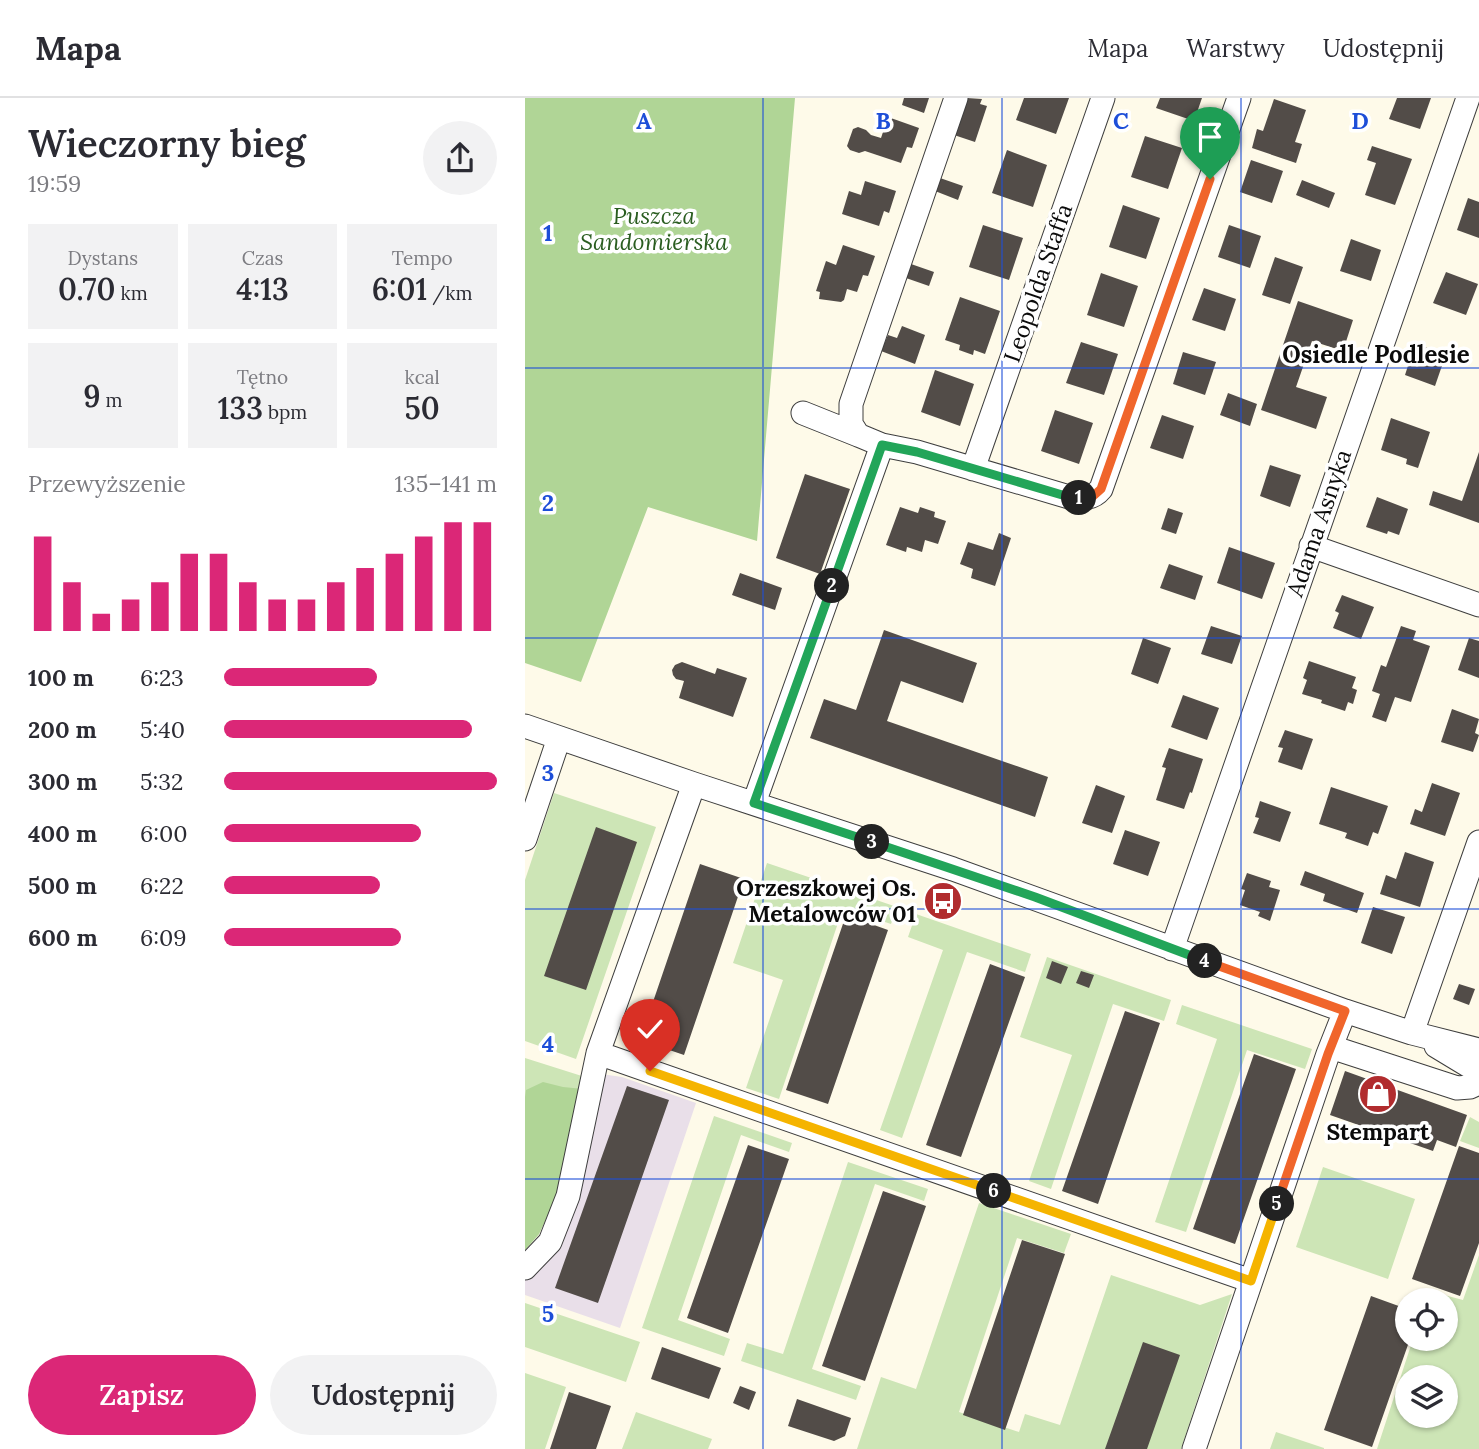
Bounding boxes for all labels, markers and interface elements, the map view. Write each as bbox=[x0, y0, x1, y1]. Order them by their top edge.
text: Mapa bbox=[35, 27, 121, 69]
text: Mapa bbox=[1087, 33, 1148, 64]
text: Warstwy bbox=[1186, 33, 1285, 64]
text: Udostępnij bbox=[1323, 33, 1444, 64]
text: A bbox=[636, 106, 652, 135]
text: B bbox=[875, 106, 891, 135]
text: C bbox=[1113, 106, 1129, 135]
text: D bbox=[1351, 106, 1369, 135]
pin bbox=[1180, 107, 1240, 179]
icon: arrive bbox=[1191, 118, 1229, 156]
text: Wieczorny bieg bbox=[28, 119, 306, 167]
button: share bbox=[423, 121, 497, 195]
text: 19:59 bbox=[28, 169, 81, 198]
street label: Leopolda Staffa bbox=[997, 200, 1078, 366]
park label: Puszcza Sandomierska bbox=[580, 201, 728, 256]
text: 1 bbox=[543, 218, 553, 247]
text: Dystans bbox=[68, 246, 138, 270]
text: Czas bbox=[242, 246, 283, 270]
text: Tempo bbox=[392, 246, 453, 270]
text: 0.70 bbox=[58, 270, 116, 308]
text: 4:13 bbox=[236, 270, 289, 308]
text: 6:01 bbox=[372, 270, 427, 308]
text: km bbox=[116, 281, 148, 305]
text: /km bbox=[427, 281, 473, 305]
district label: Osiedle Podlesie bbox=[1282, 339, 1470, 370]
text: Tętno bbox=[237, 365, 288, 389]
text: kcal bbox=[405, 365, 440, 389]
text: 9 bbox=[83, 377, 100, 415]
text: m bbox=[100, 388, 122, 412]
text: 133 bbox=[218, 389, 263, 427]
text: 50 bbox=[405, 389, 440, 427]
text: bpm bbox=[263, 400, 307, 424]
street label: Adama Asnyka bbox=[1279, 445, 1357, 601]
text: Przewyższenie bbox=[28, 469, 186, 498]
text: 135–141 m bbox=[394, 469, 497, 498]
pin: 1 bbox=[1061, 480, 1097, 516]
text: 1 bbox=[1075, 485, 1082, 509]
text: 2 bbox=[542, 488, 554, 517]
pin: 2 bbox=[815, 568, 849, 603]
text: 2 bbox=[826, 573, 837, 597]
text: 100 m bbox=[28, 663, 94, 692]
text: 6:23 bbox=[140, 663, 184, 692]
text: 200 m bbox=[28, 715, 97, 744]
text: 5:40 bbox=[140, 715, 185, 744]
text: 3 bbox=[542, 758, 554, 787]
text: 300 m bbox=[28, 767, 97, 796]
text: 5:32 bbox=[140, 767, 183, 796]
text: 400 m bbox=[28, 819, 97, 848]
text: 6:00 bbox=[140, 819, 188, 848]
pin: 3 bbox=[855, 824, 889, 860]
text: 3 bbox=[866, 829, 877, 853]
text: 500 m bbox=[28, 871, 97, 900]
text: 6:22 bbox=[140, 871, 184, 900]
place label: Orzeszkowej Os. Metalowców 01 bbox=[736, 873, 916, 928]
bus stop icon: Orzeszkowej Os. Metalowców 01 bbox=[922, 880, 964, 922]
text: 600 m bbox=[28, 923, 98, 952]
text: 6:09 bbox=[140, 923, 187, 952]
pin: 4 bbox=[1187, 944, 1223, 978]
text: 4 bbox=[1199, 948, 1210, 972]
pin bbox=[620, 999, 680, 1071]
icon: check bbox=[631, 1010, 669, 1048]
text: 4 bbox=[542, 1029, 554, 1058]
shop icon: Stempart bbox=[1357, 1073, 1399, 1115]
place label: Stempart bbox=[1327, 1117, 1430, 1146]
pin: 6 bbox=[977, 1174, 1011, 1208]
text: 6 bbox=[988, 1178, 999, 1202]
pin: 5 bbox=[1259, 1186, 1295, 1222]
text: 5 bbox=[1271, 1191, 1282, 1215]
map controls bbox=[1395, 1288, 1458, 1428]
button: locate bbox=[1395, 1288, 1458, 1351]
text: 5 bbox=[542, 1299, 554, 1328]
button: Zapisz bbox=[28, 1355, 256, 1435]
button: Udostępnij bbox=[270, 1355, 497, 1435]
button: layers bbox=[1395, 1365, 1458, 1428]

